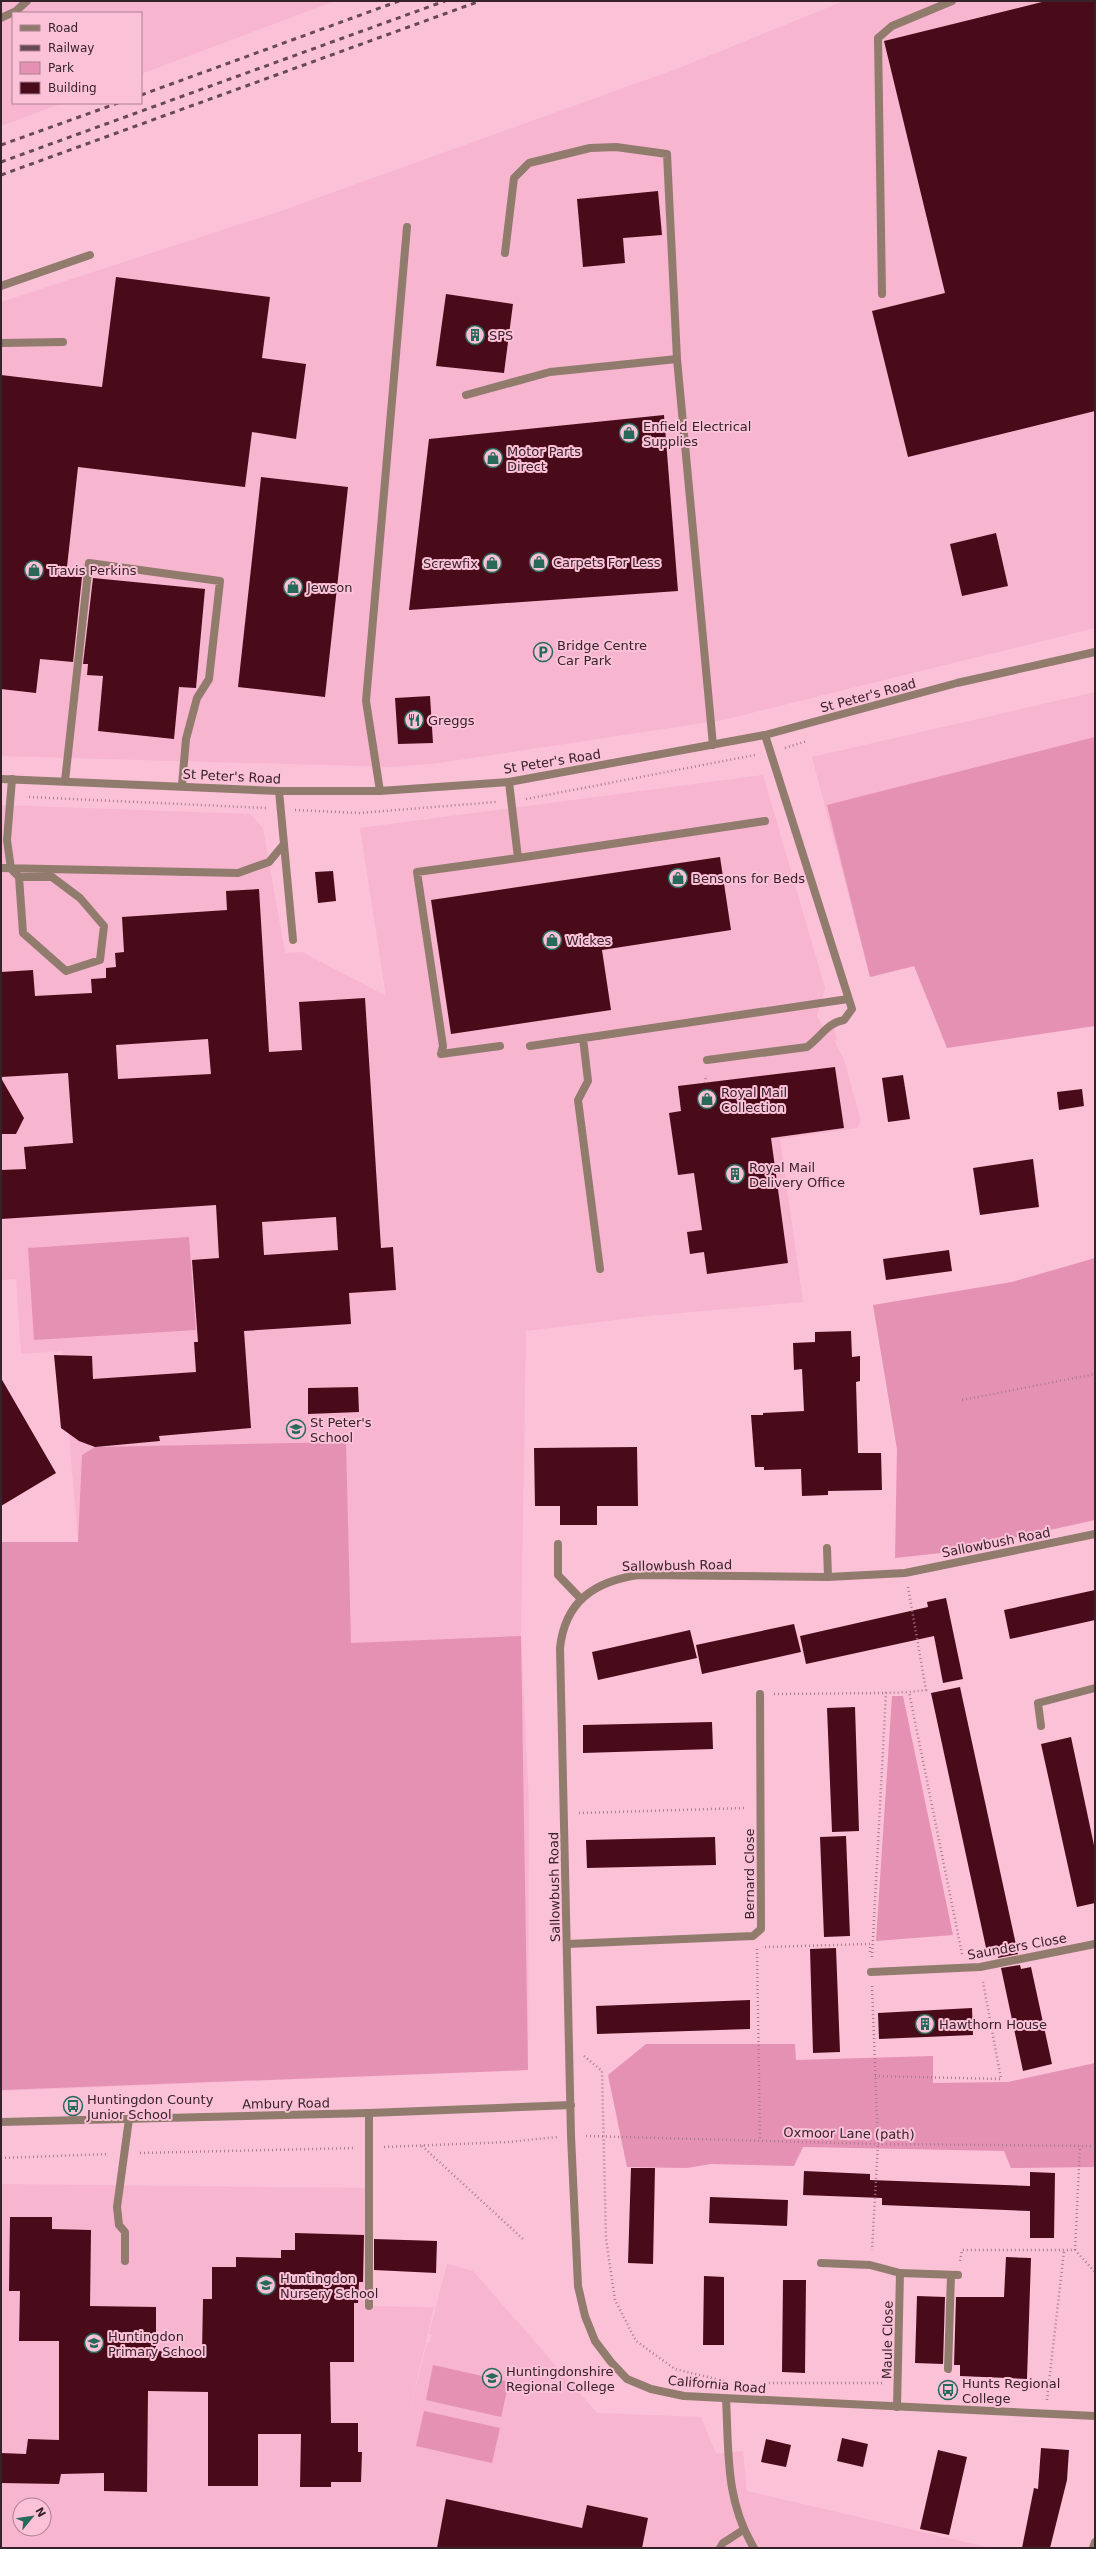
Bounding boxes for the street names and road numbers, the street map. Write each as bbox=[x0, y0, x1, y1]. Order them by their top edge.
street label: St Peter's Road bbox=[819, 676, 918, 715]
street label: St Peter's Road bbox=[502, 746, 602, 777]
street label: St Peter's Road bbox=[182, 766, 282, 787]
street label: Sallowbush Road bbox=[941, 1525, 1052, 1560]
street label: Sallowbush Road bbox=[622, 1557, 732, 1574]
street label: Bernard Close bbox=[742, 1828, 757, 1920]
street label: Sallowbush Road bbox=[546, 1832, 563, 1942]
street label: Saunders Close bbox=[966, 1930, 1068, 1963]
street label: Ambury Road bbox=[242, 2095, 330, 2112]
street label: Oxmoor Lane (path) bbox=[783, 2125, 915, 2142]
street label: Maule Close bbox=[879, 2301, 896, 2379]
street label: California Road bbox=[667, 2373, 767, 2396]

